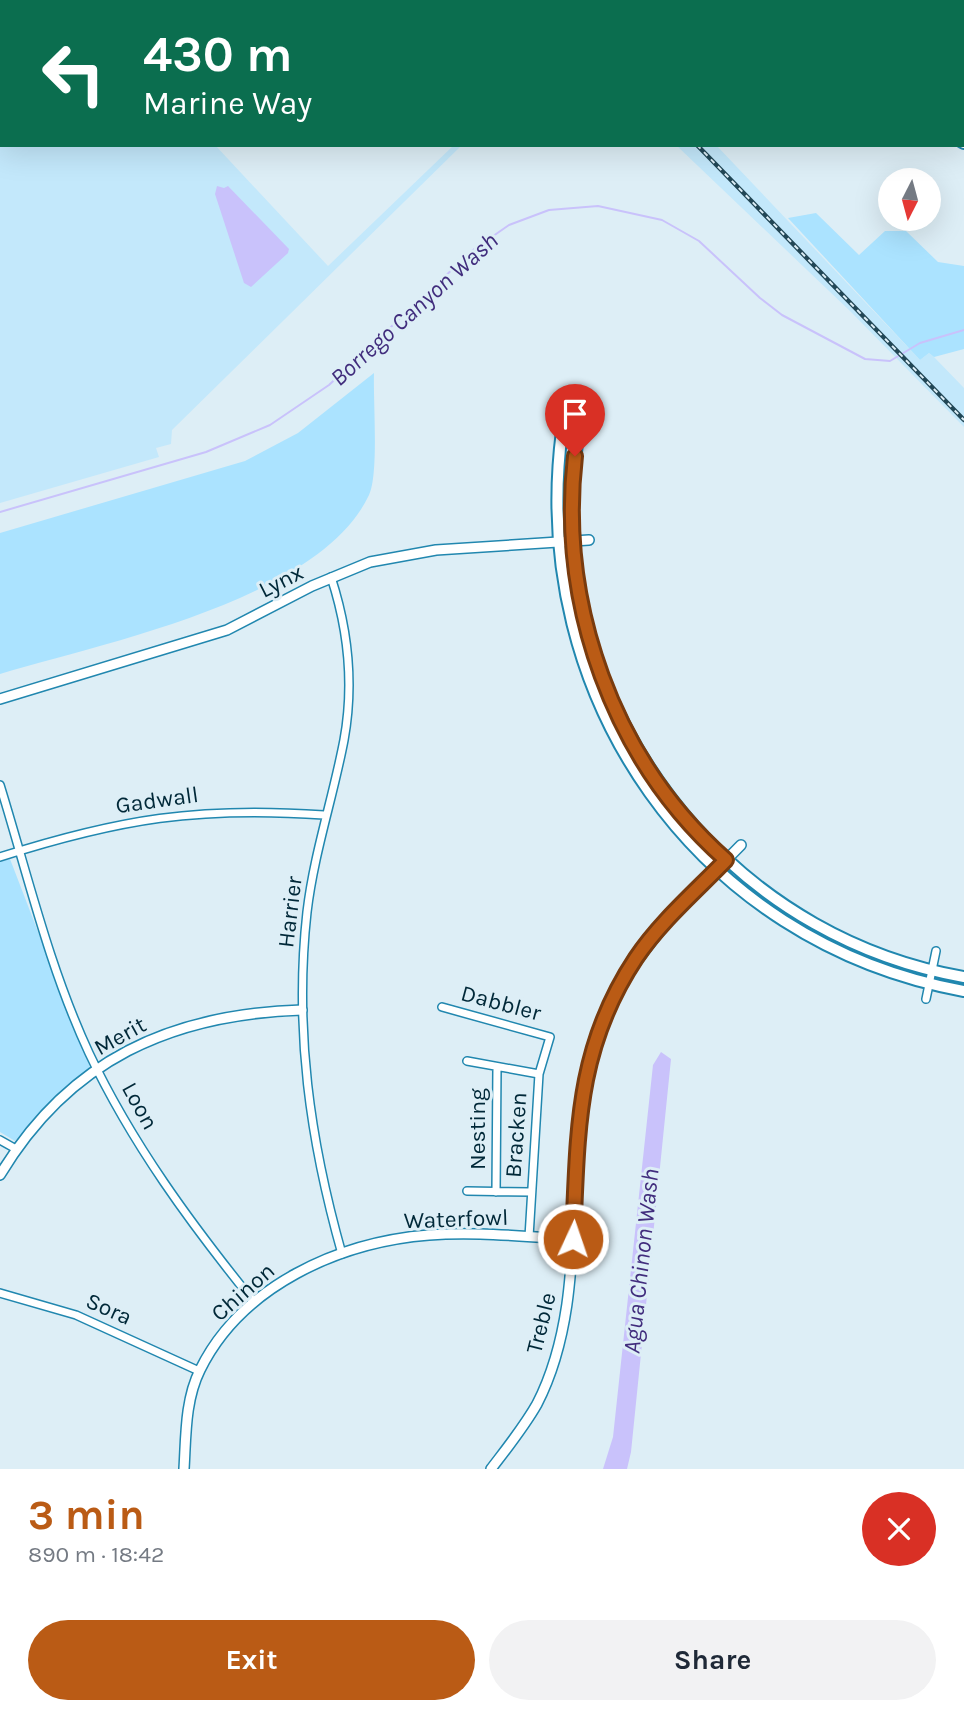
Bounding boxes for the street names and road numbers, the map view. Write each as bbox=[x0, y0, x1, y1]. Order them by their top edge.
street label: Lynx bbox=[254, 558, 308, 604]
street label: Gadwall bbox=[114, 781, 200, 819]
street label: Harrier bbox=[272, 874, 308, 949]
street label: Dabbler bbox=[458, 979, 545, 1027]
street label: Merit bbox=[89, 1011, 151, 1061]
street label: Loon bbox=[116, 1078, 164, 1134]
street label: Nesting bbox=[464, 1088, 491, 1170]
street label: Bracken bbox=[500, 1091, 532, 1179]
street label: Waterfowl bbox=[403, 1204, 509, 1234]
street label: Chinon bbox=[206, 1257, 280, 1327]
street label: Sora bbox=[82, 1287, 136, 1331]
street label: Treble bbox=[520, 1290, 562, 1356]

